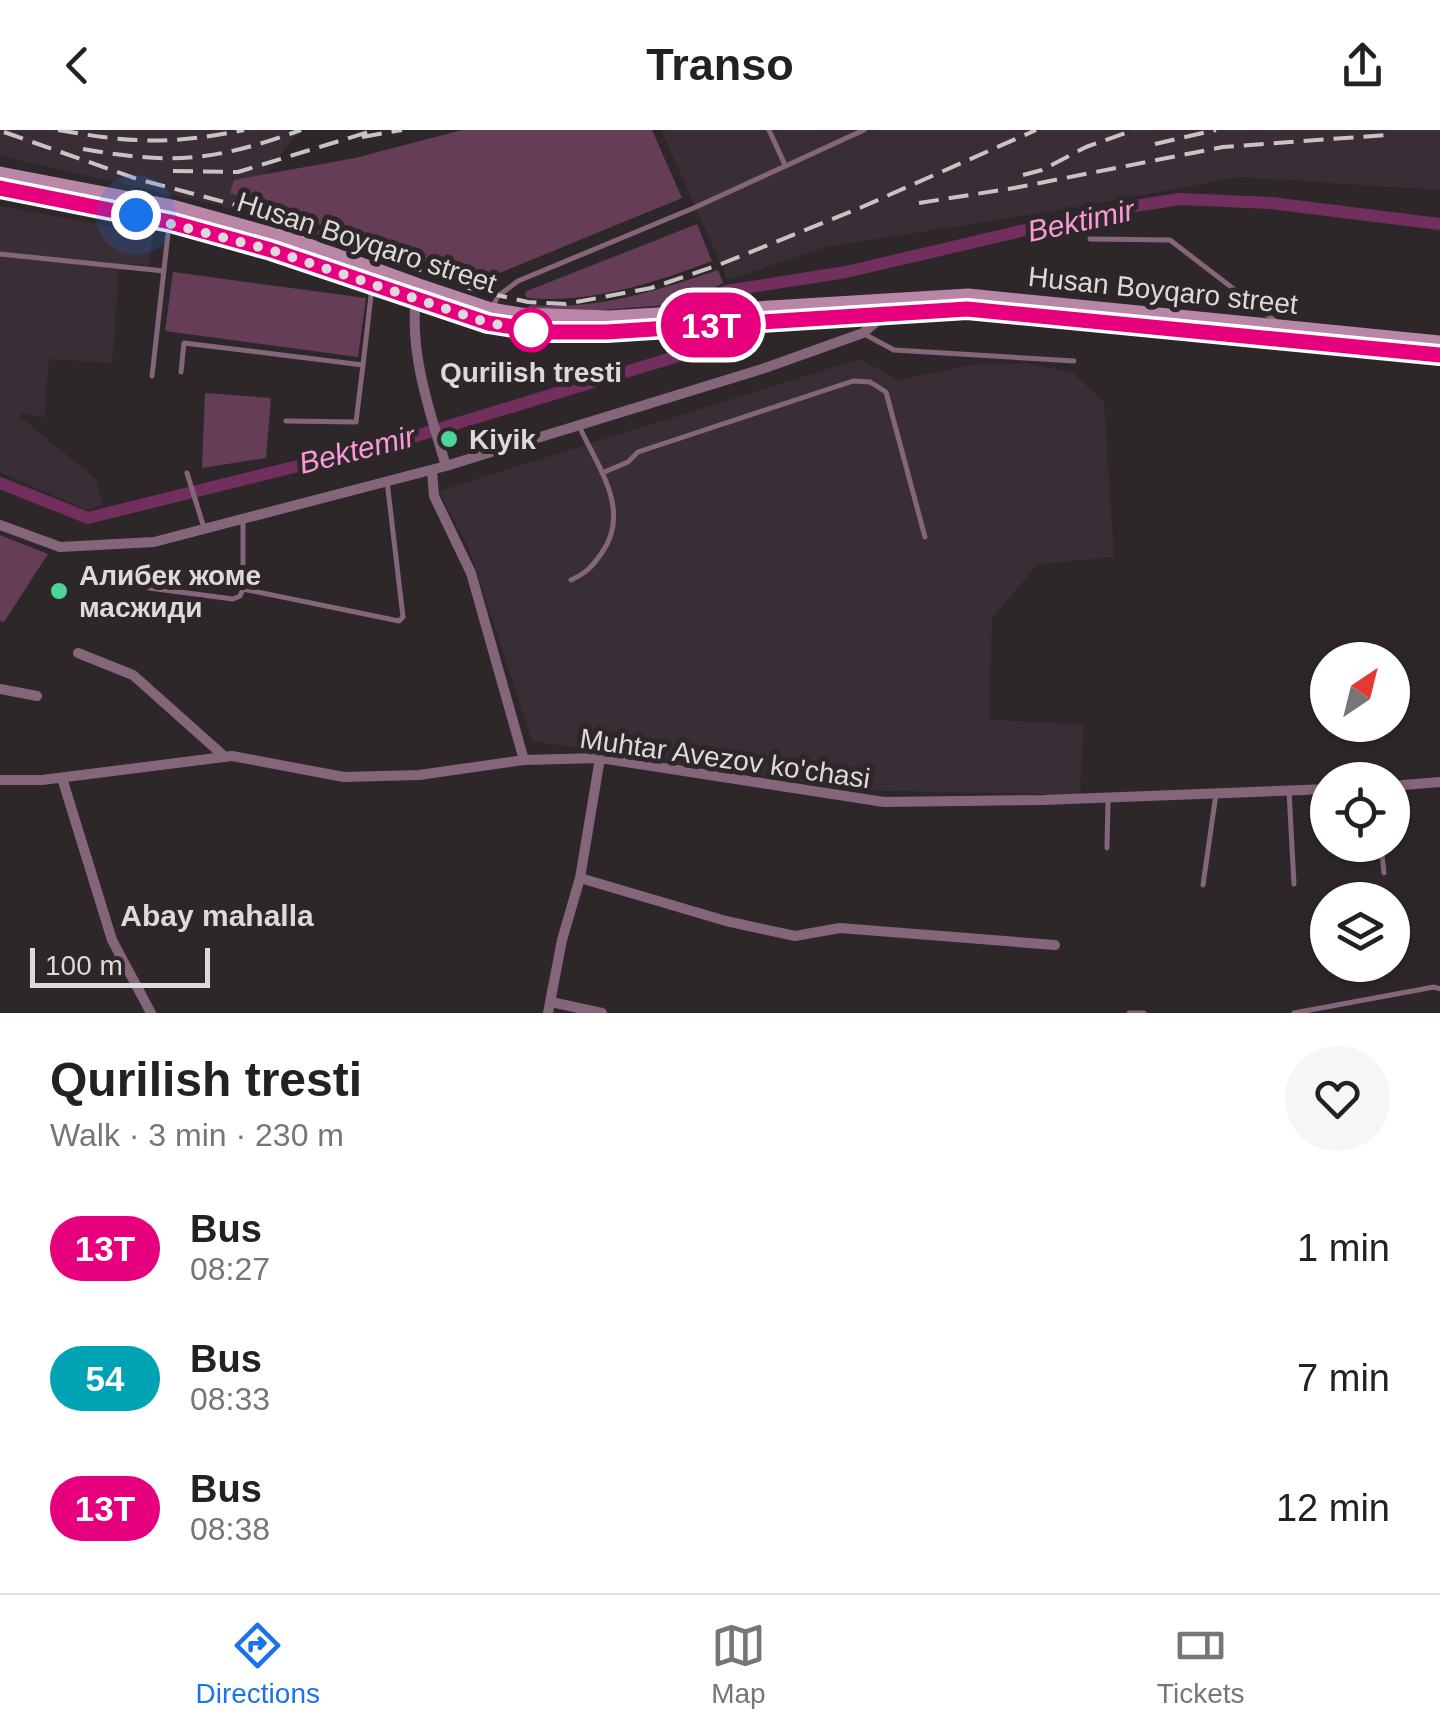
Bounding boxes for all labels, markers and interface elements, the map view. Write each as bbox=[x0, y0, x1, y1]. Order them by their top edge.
icon: back bbox=[50, 38, 105, 93]
icon: share bbox=[1335, 38, 1390, 93]
text: Transo bbox=[646, 39, 794, 90]
street label: Husan Boyqaro street bbox=[233, 186, 501, 299]
your location bbox=[111, 190, 161, 240]
water label: Bektimir bbox=[1024, 193, 1138, 248]
street label: Husan Boyqaro street bbox=[1027, 261, 1299, 320]
line badge: 13Т bbox=[654, 292, 768, 358]
text: 13Т bbox=[681, 306, 741, 345]
marker: Qurilish tresti bbox=[510, 309, 552, 351]
place label: Qurilish tresti bbox=[440, 357, 622, 388]
water label: Bektemir bbox=[295, 419, 419, 480]
place label: Kiyik bbox=[469, 424, 536, 455]
marker: Kiyik bbox=[438, 428, 460, 450]
place label: Алибек жоме масжиди bbox=[79, 560, 261, 623]
marker: Алибек жоме масжиди bbox=[48, 580, 70, 602]
north arrow bbox=[1310, 642, 1410, 742]
map controls bbox=[1310, 642, 1410, 982]
street label: Muhtar Avezov ko'chasi bbox=[578, 723, 872, 794]
button: locate bbox=[1310, 762, 1410, 862]
button: layers bbox=[1310, 882, 1410, 982]
district label: Abay mahalla bbox=[120, 899, 314, 932]
scale bar bbox=[30, 943, 210, 988]
text: 100 m bbox=[45, 950, 123, 981]
button: heart bbox=[1285, 1046, 1390, 1151]
text: Qurilish tresti bbox=[50, 1053, 362, 1106]
text: Walk · 3 min · 230 m bbox=[50, 1117, 344, 1153]
text: Bus bbox=[190, 1208, 262, 1250]
text: 1 min bbox=[1297, 1227, 1390, 1269]
text: 13Т bbox=[75, 1229, 135, 1268]
text: 08:27 bbox=[190, 1251, 270, 1287]
text: Bus bbox=[190, 1338, 262, 1380]
text: 7 min bbox=[1297, 1357, 1390, 1399]
text: 54 bbox=[86, 1359, 124, 1398]
text: 08:33 bbox=[190, 1381, 270, 1417]
text: Bus bbox=[190, 1468, 262, 1510]
text: 12 min bbox=[1276, 1487, 1390, 1529]
text: 13Т bbox=[75, 1489, 135, 1528]
text: 08:38 bbox=[190, 1511, 270, 1547]
tab: Directions bbox=[195, 1618, 320, 1710]
tab: Map bbox=[711, 1618, 766, 1710]
tab: Tickets bbox=[1157, 1618, 1245, 1710]

